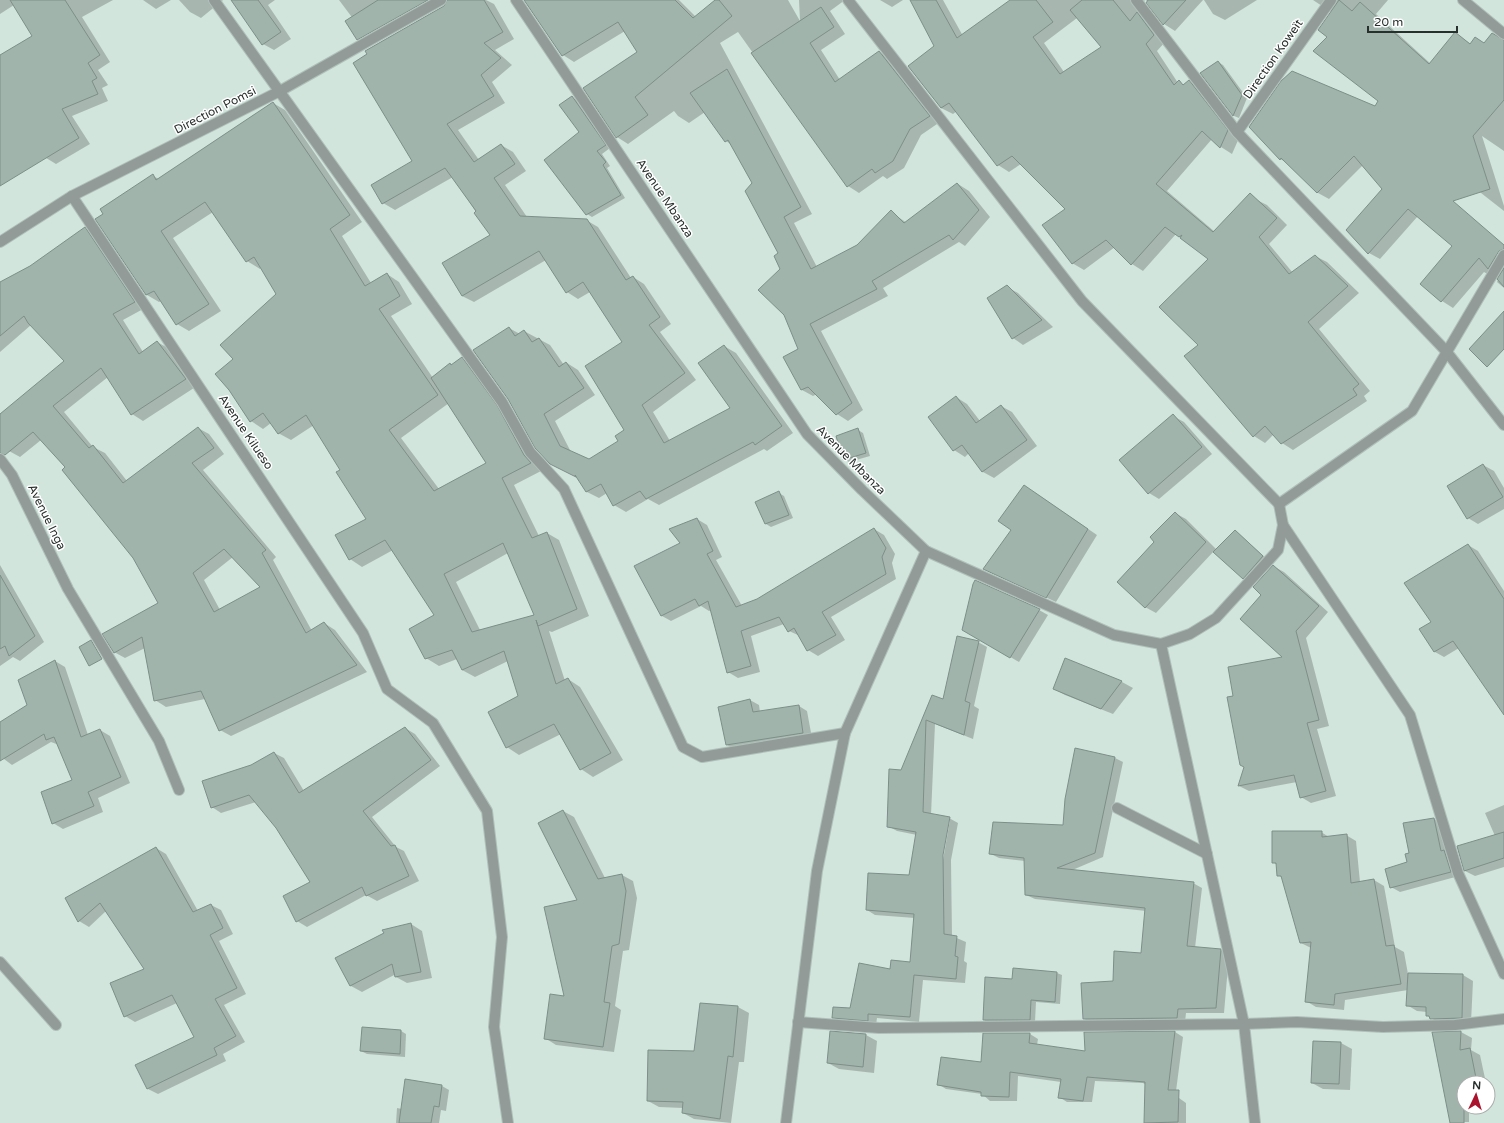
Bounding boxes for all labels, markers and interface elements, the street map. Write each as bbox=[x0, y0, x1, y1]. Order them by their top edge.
scale bar bbox=[1368, 8, 1457, 34]
text: 20 m bbox=[1374, 15, 1403, 29]
street label: Direction Koweït bbox=[1240, 16, 1306, 101]
street label: Direction Pomsi bbox=[172, 83, 258, 137]
street label: Avenue Mbanza bbox=[634, 156, 696, 240]
street label: Avenue Kilueso bbox=[216, 392, 276, 472]
street label: Avenue Mbanza bbox=[814, 423, 888, 497]
street label: Avenue Inga bbox=[25, 482, 69, 552]
north arrow bbox=[1456, 1075, 1496, 1115]
text: N bbox=[1472, 1079, 1482, 1092]

